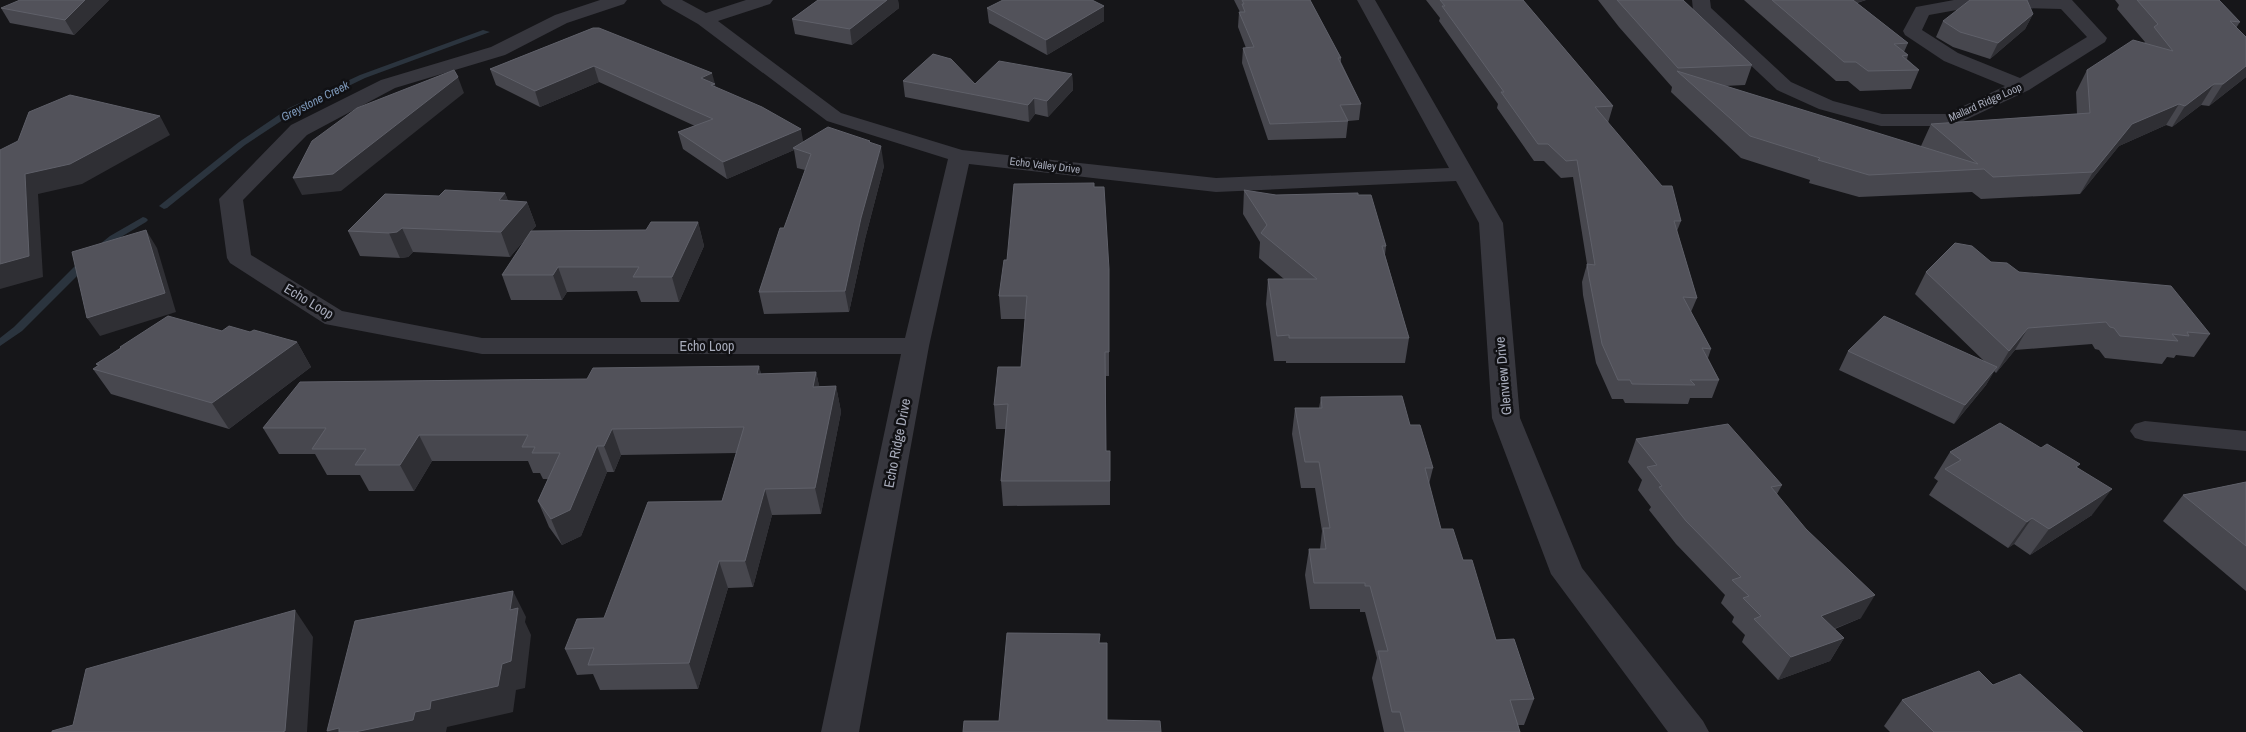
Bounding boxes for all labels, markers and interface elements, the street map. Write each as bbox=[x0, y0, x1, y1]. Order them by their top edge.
water label: Greystone Creek bbox=[278, 77, 353, 125]
street label: Mallard Ridge Loop bbox=[1946, 80, 2024, 124]
street label: Echo Valley Drive bbox=[1009, 154, 1081, 176]
street label: Echo Loop bbox=[281, 279, 337, 323]
street label: Glenview Drive bbox=[1491, 336, 1515, 416]
street label: Echo Loop bbox=[680, 337, 734, 355]
street label: Echo Ridge Drive bbox=[880, 397, 914, 489]

